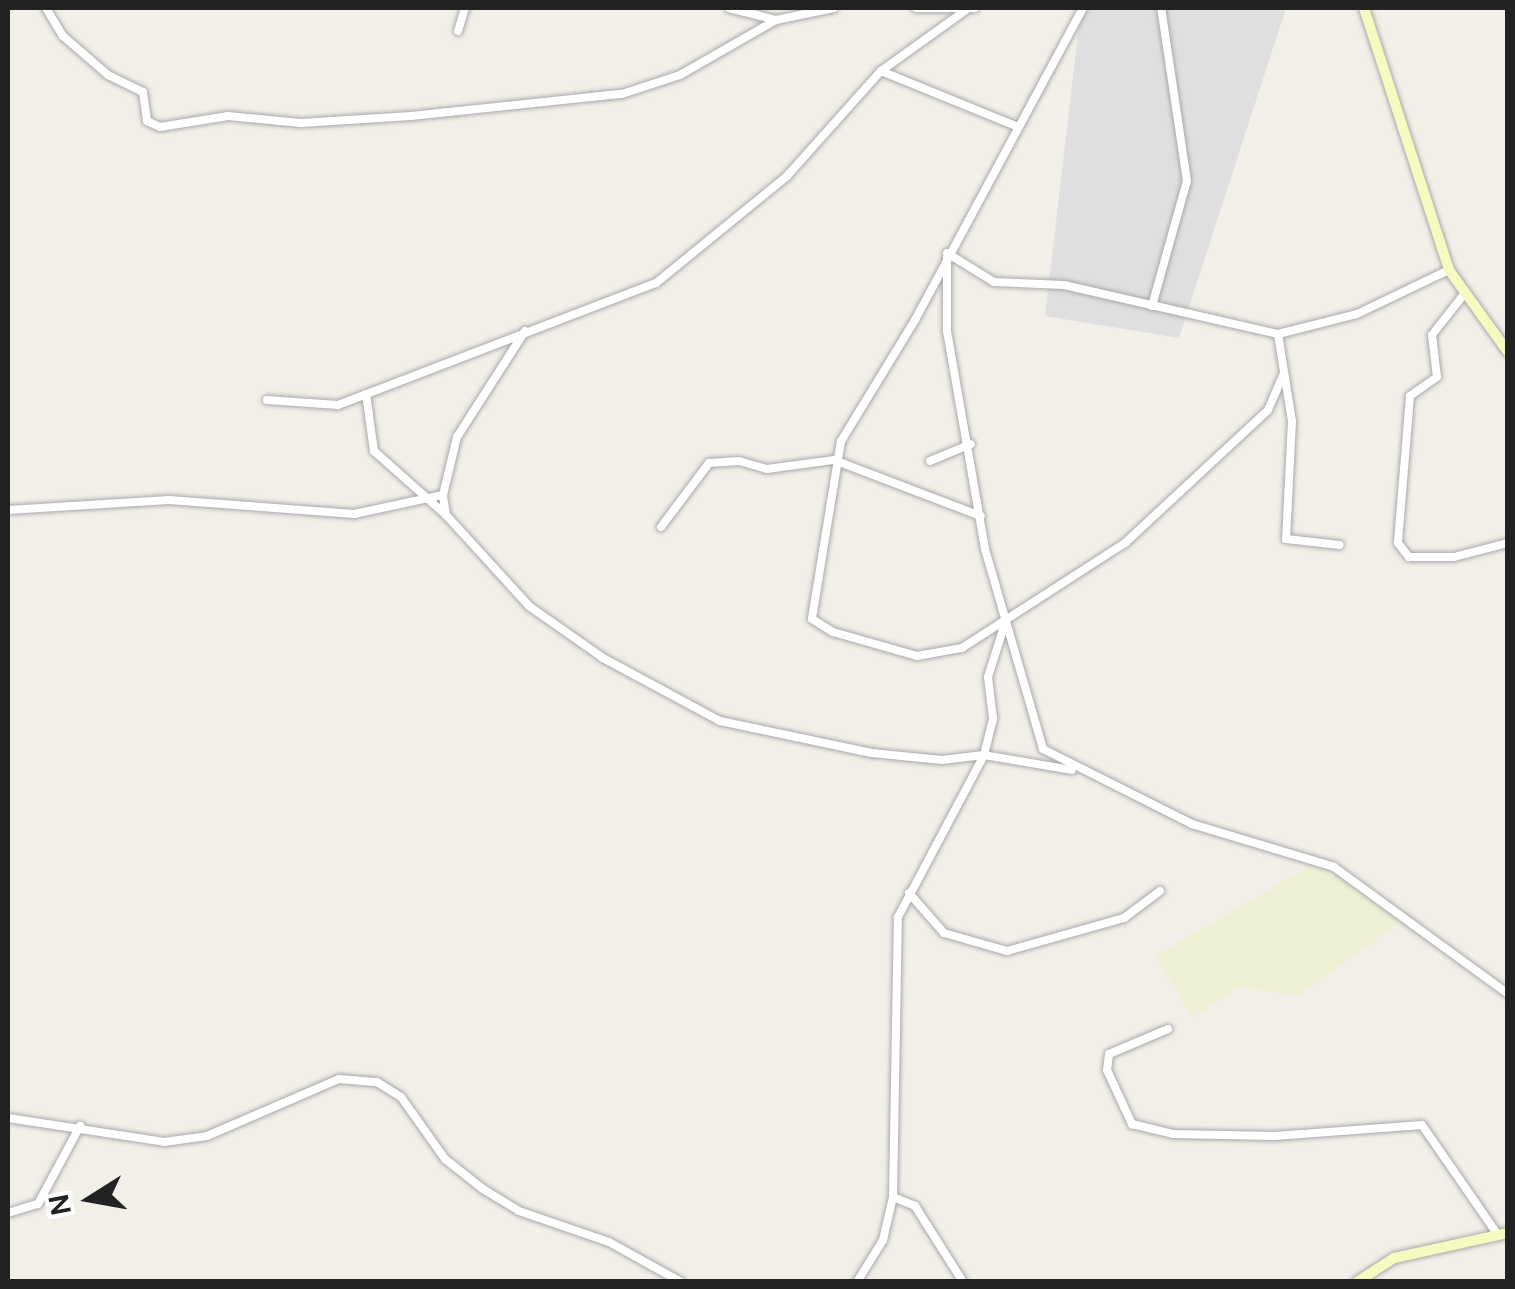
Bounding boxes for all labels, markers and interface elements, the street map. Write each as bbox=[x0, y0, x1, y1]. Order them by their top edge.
north arrow bbox=[40, 1149, 140, 1249]
text: N bbox=[40, 1191, 80, 1218]

